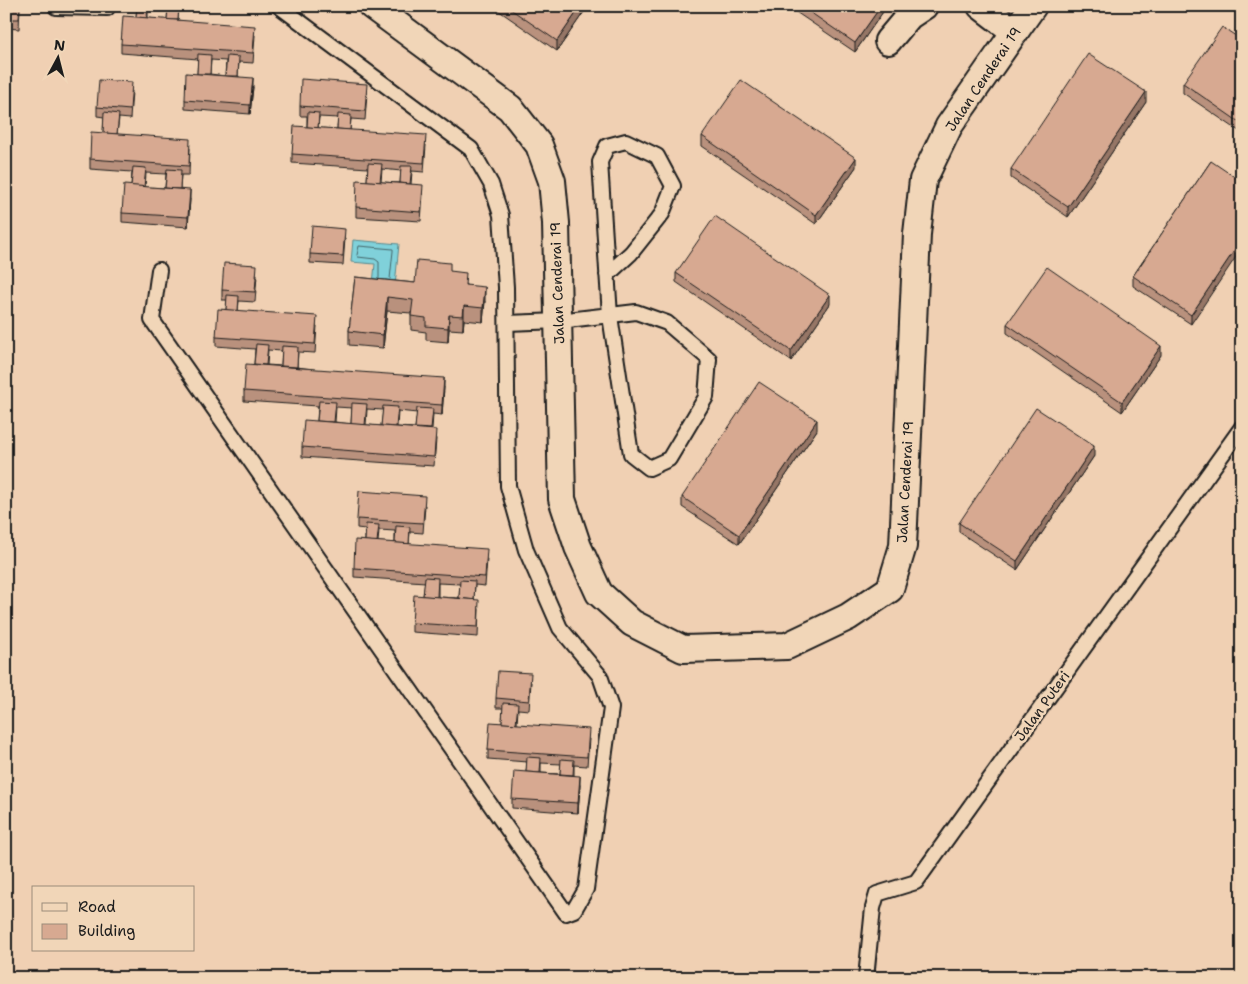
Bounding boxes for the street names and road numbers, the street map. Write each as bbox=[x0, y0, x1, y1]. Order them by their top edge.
street label: Jalan Cenderai 19 bbox=[941, 23, 1025, 135]
street label: Jalan Cenderai 19 bbox=[546, 222, 568, 344]
street label: Jalan Cenderai 19 bbox=[893, 420, 917, 544]
street label: Jalan Puteri bbox=[1010, 667, 1074, 745]

